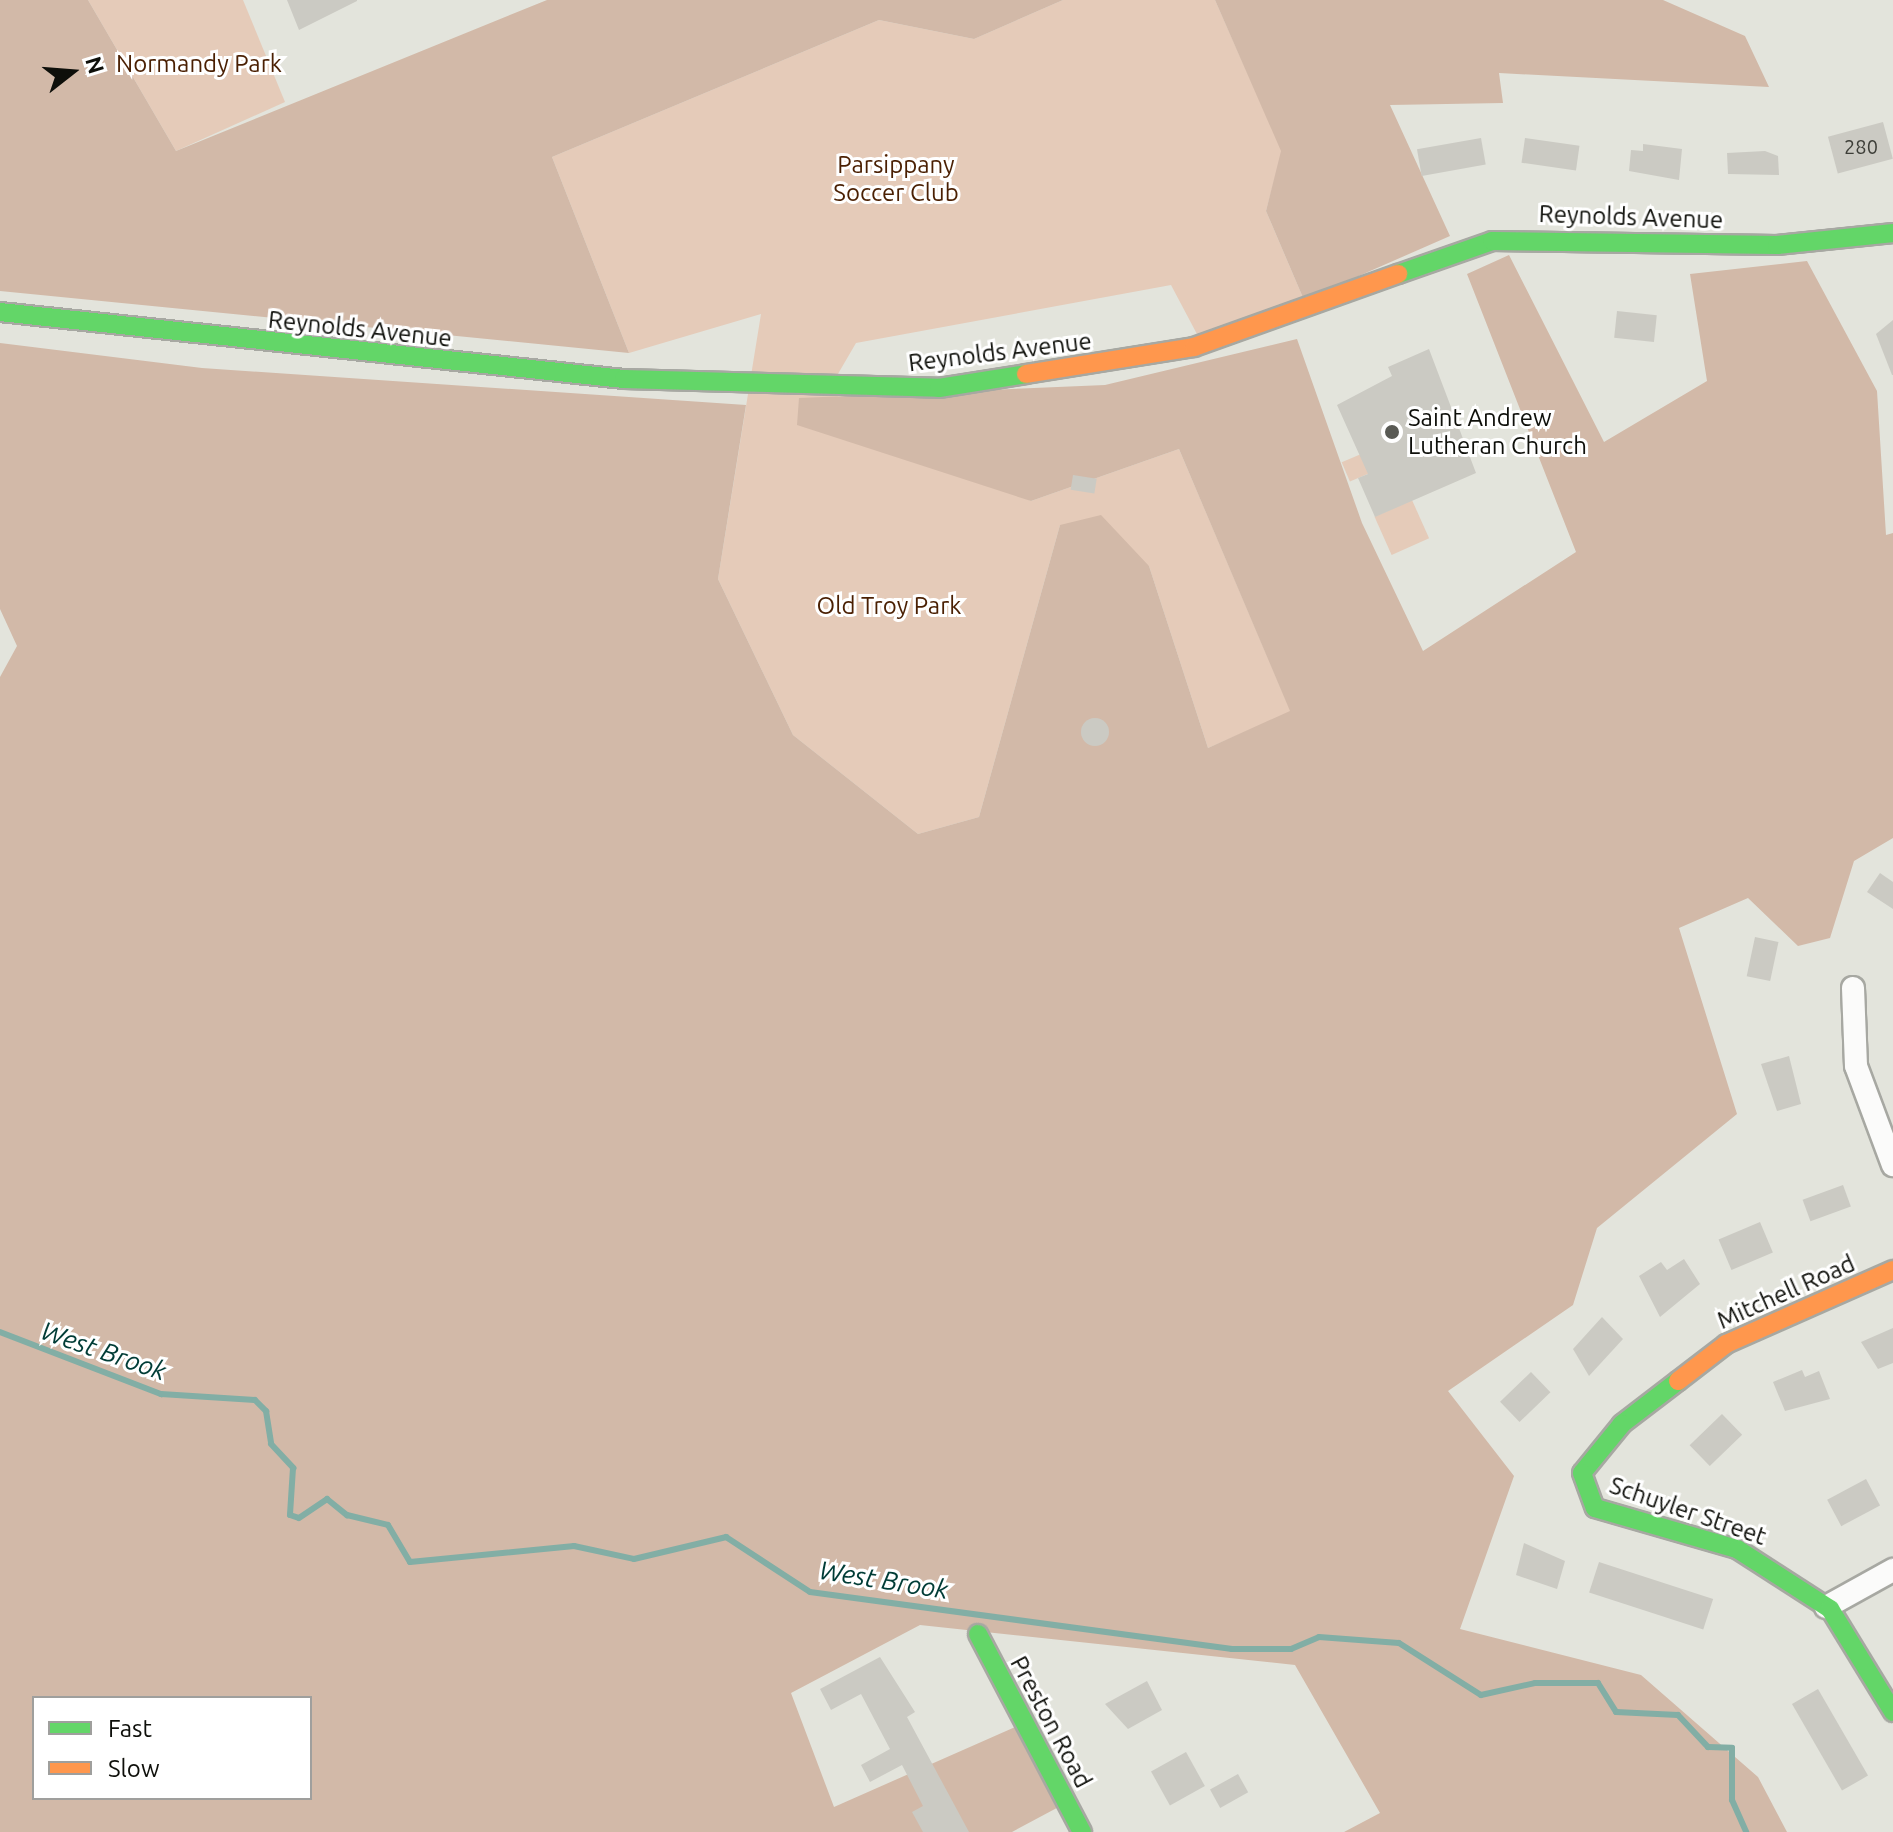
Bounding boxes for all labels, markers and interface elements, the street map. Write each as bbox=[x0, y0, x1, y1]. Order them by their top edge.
north arrow bbox=[32, 32, 112, 112]
park label: Normandy Park bbox=[116, 50, 282, 78]
text: N bbox=[81, 53, 110, 76]
house number: 280 bbox=[1844, 134, 1878, 158]
park label: Parsippany Soccer Club bbox=[833, 151, 959, 207]
street label: Reynolds Avenue bbox=[1538, 199, 1724, 235]
street label: Reynolds Avenue bbox=[267, 305, 453, 353]
street label: Reynolds Avenue bbox=[907, 326, 1093, 378]
place label: Saint Andrew Lutheran Church bbox=[1408, 404, 1587, 460]
marker: Saint Andrew Lutheran Church bbox=[1383, 423, 1401, 441]
park label: Old Troy Park bbox=[817, 592, 961, 620]
street label: Mitchell Road bbox=[1713, 1249, 1859, 1335]
water label: West Brook bbox=[37, 1315, 171, 1387]
street label: Schuyler Street bbox=[1606, 1471, 1770, 1551]
water label: West Brook bbox=[817, 1554, 951, 1606]
street label: Preston Road bbox=[1004, 1651, 1098, 1793]
legend bbox=[32, 1696, 312, 1800]
text: Fast bbox=[108, 1715, 152, 1742]
text: Slow bbox=[108, 1755, 160, 1782]

